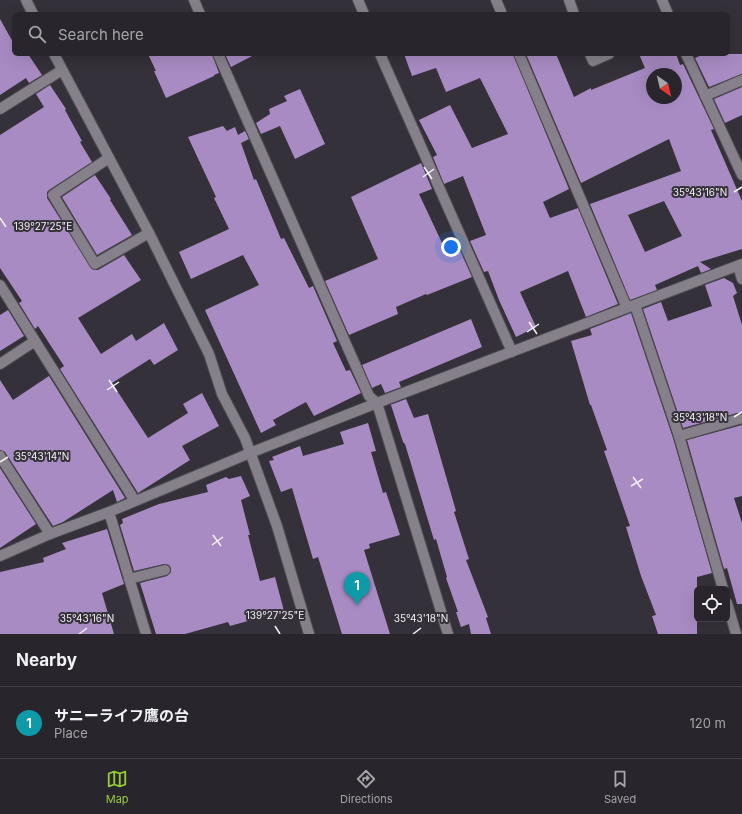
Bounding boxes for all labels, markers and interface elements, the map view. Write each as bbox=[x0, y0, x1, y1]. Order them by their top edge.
search box bbox=[12, 12, 730, 56]
icon: search bbox=[26, 23, 48, 45]
text: Search here bbox=[58, 25, 144, 44]
north arrow bbox=[646, 68, 682, 104]
text: 35°43'16"N bbox=[673, 186, 727, 198]
text: 139°27'25"E bbox=[14, 220, 72, 232]
your location bbox=[441, 237, 461, 257]
text: 35°43'18"N bbox=[673, 411, 727, 423]
text: 35°43'14"N bbox=[15, 450, 69, 462]
pin: 1 bbox=[344, 572, 370, 605]
map controls bbox=[694, 586, 730, 622]
button: locate bbox=[694, 586, 730, 622]
text: 139°27'25"E bbox=[246, 609, 304, 621]
text: 35°43'16"N bbox=[60, 612, 114, 624]
text: 35°43'18"N bbox=[394, 612, 448, 624]
text: Nearby bbox=[16, 650, 77, 670]
text: サニーライフ鷹の台 bbox=[54, 706, 189, 725]
text: 1 bbox=[26, 715, 32, 731]
text: 120 m bbox=[690, 715, 726, 731]
text: Place bbox=[54, 725, 88, 741]
tab: Map bbox=[106, 768, 129, 806]
tab: Directions bbox=[340, 768, 393, 806]
tab: Saved bbox=[604, 768, 636, 806]

